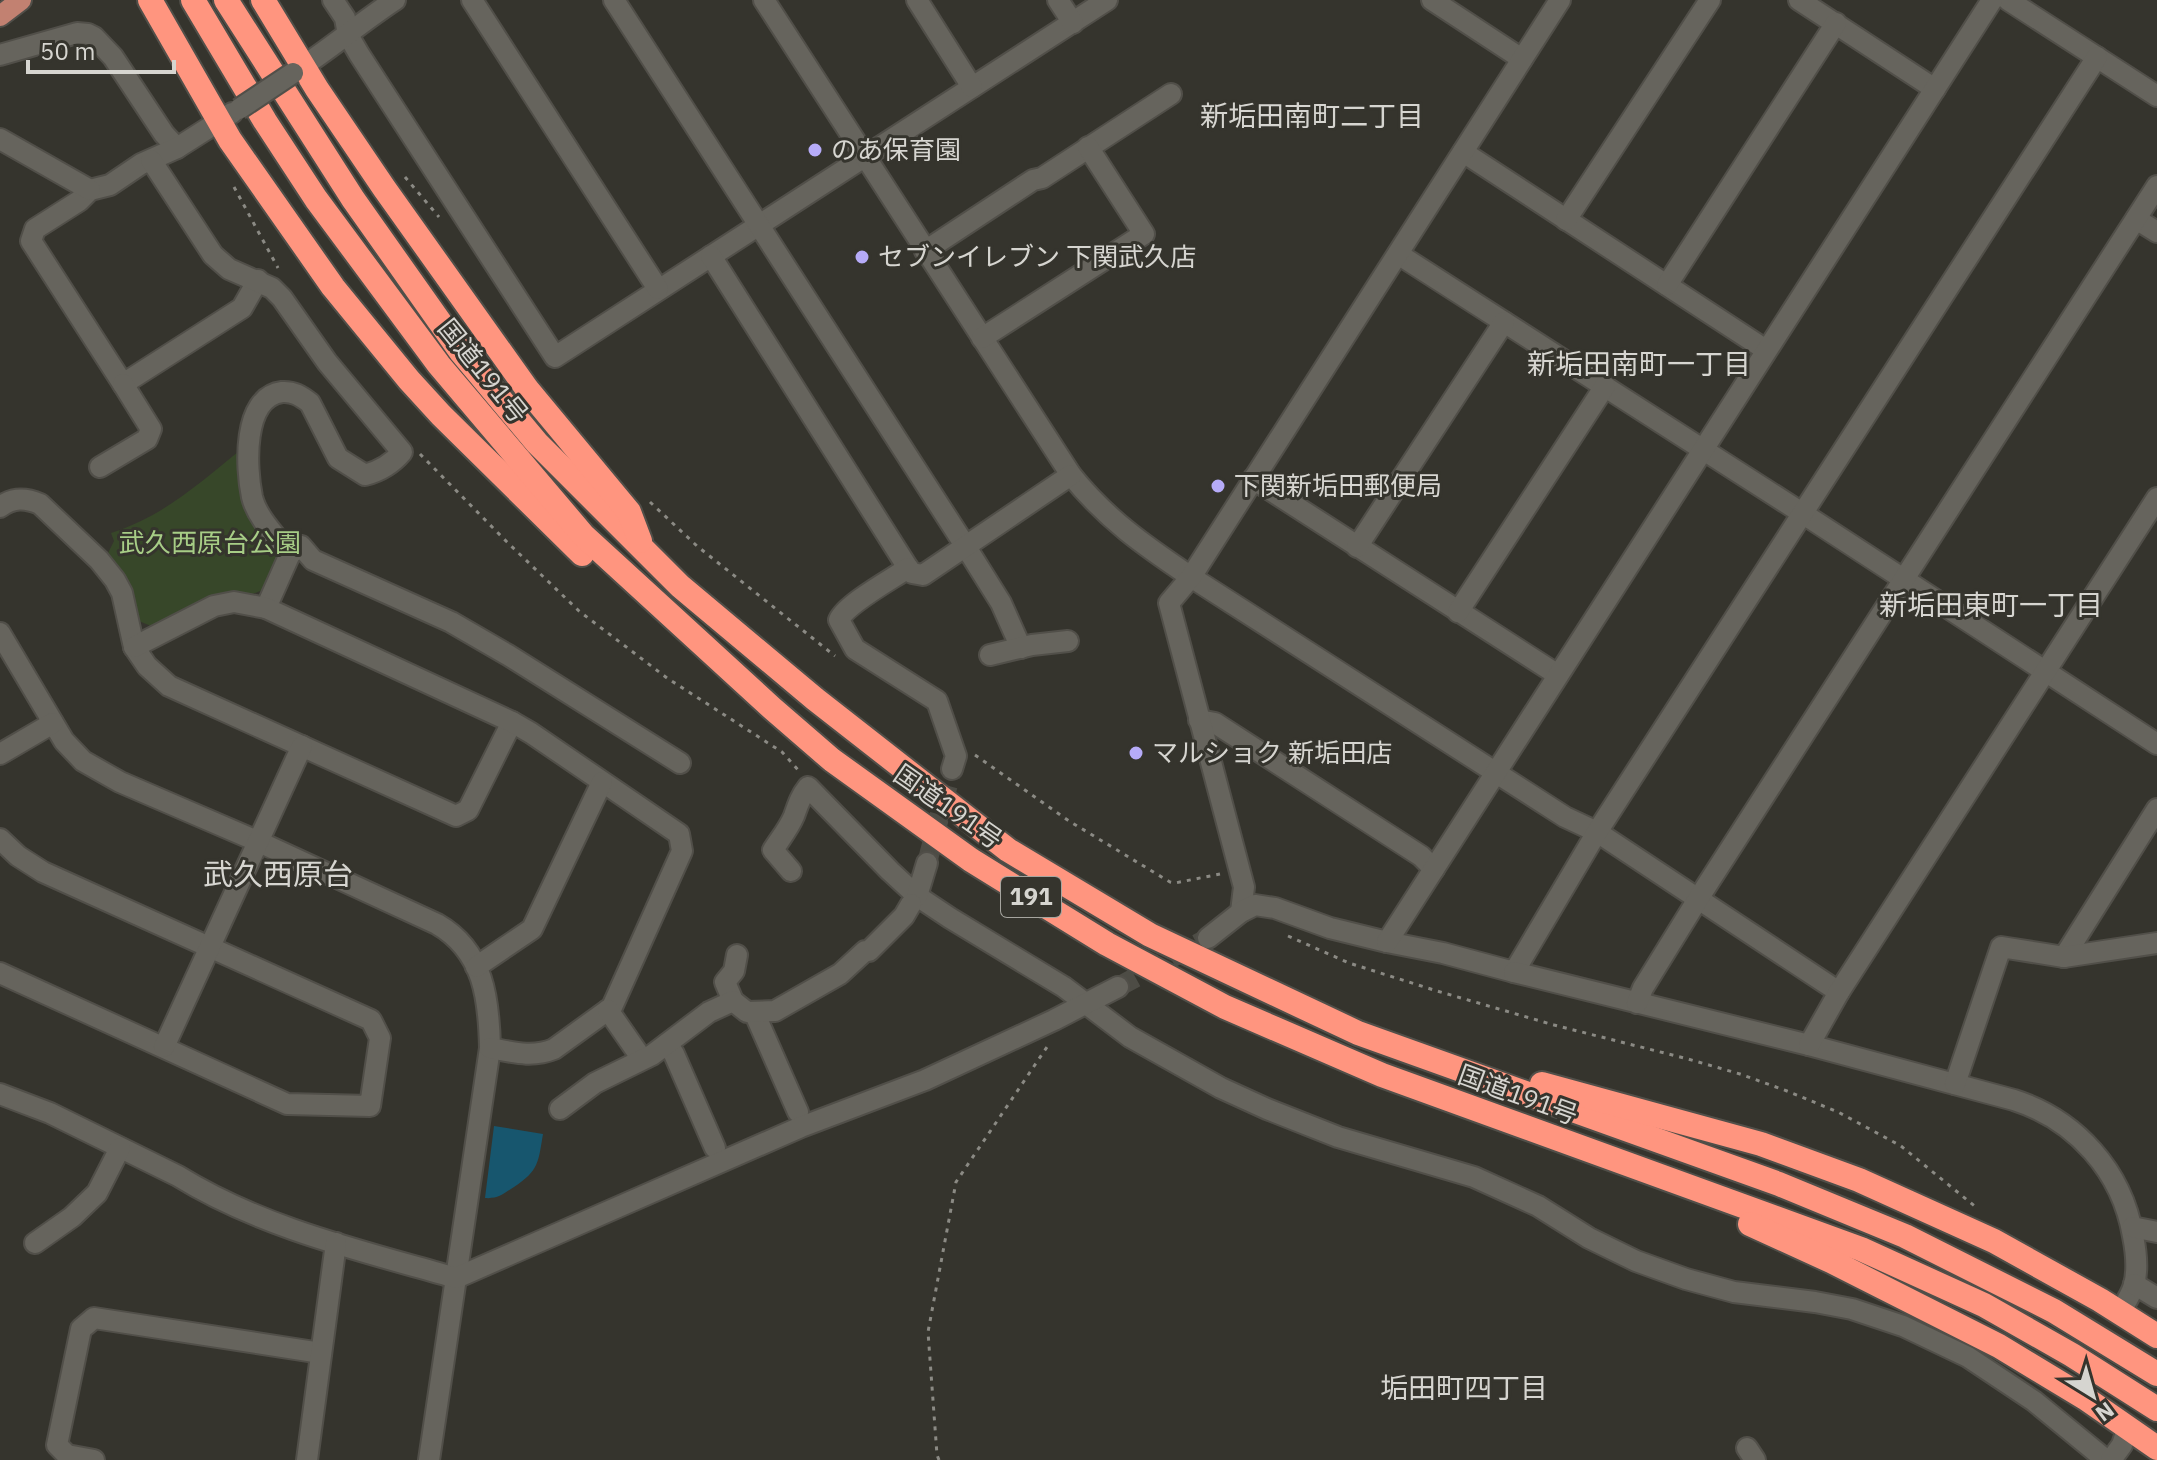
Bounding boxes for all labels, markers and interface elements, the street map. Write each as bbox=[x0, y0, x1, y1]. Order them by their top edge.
scale bar bbox=[28, 24, 174, 74]
text: 50 m bbox=[40, 35, 95, 67]
district label: 新垢田南町二丁目 bbox=[1200, 97, 1424, 134]
place label: のあ保育園 bbox=[831, 132, 961, 166]
marker: のあ保育園 bbox=[806, 141, 824, 159]
place label: セブンイレブン 下関武久店 bbox=[878, 239, 1196, 273]
marker: セブンイレブン 下関武久店 bbox=[853, 248, 871, 266]
street label: 国道191号 bbox=[431, 311, 536, 430]
district label: 新垢田南町一丁目 bbox=[1527, 345, 1751, 382]
place label: 下関新垢田郵便局 bbox=[1234, 468, 1442, 502]
marker: 下関新垢田郵便局 bbox=[1209, 477, 1227, 495]
park label: 武久西原台公園 bbox=[119, 525, 301, 559]
district label: 新垢田東町一丁目 bbox=[1879, 586, 2103, 623]
place label: マルショク 新垢田店 bbox=[1152, 735, 1392, 769]
marker: マルショク 新垢田店 bbox=[1127, 744, 1145, 762]
street label: 国道191号 bbox=[888, 756, 1009, 856]
district label: 武久西原台 bbox=[203, 854, 353, 893]
road number: 191 bbox=[1001, 877, 1061, 917]
street label: 国道191号 bbox=[1454, 1057, 1583, 1131]
north arrow bbox=[2053, 1356, 2133, 1436]
district label: 垢田町四丁目 bbox=[1380, 1369, 1548, 1406]
text: N bbox=[2090, 1396, 2120, 1429]

